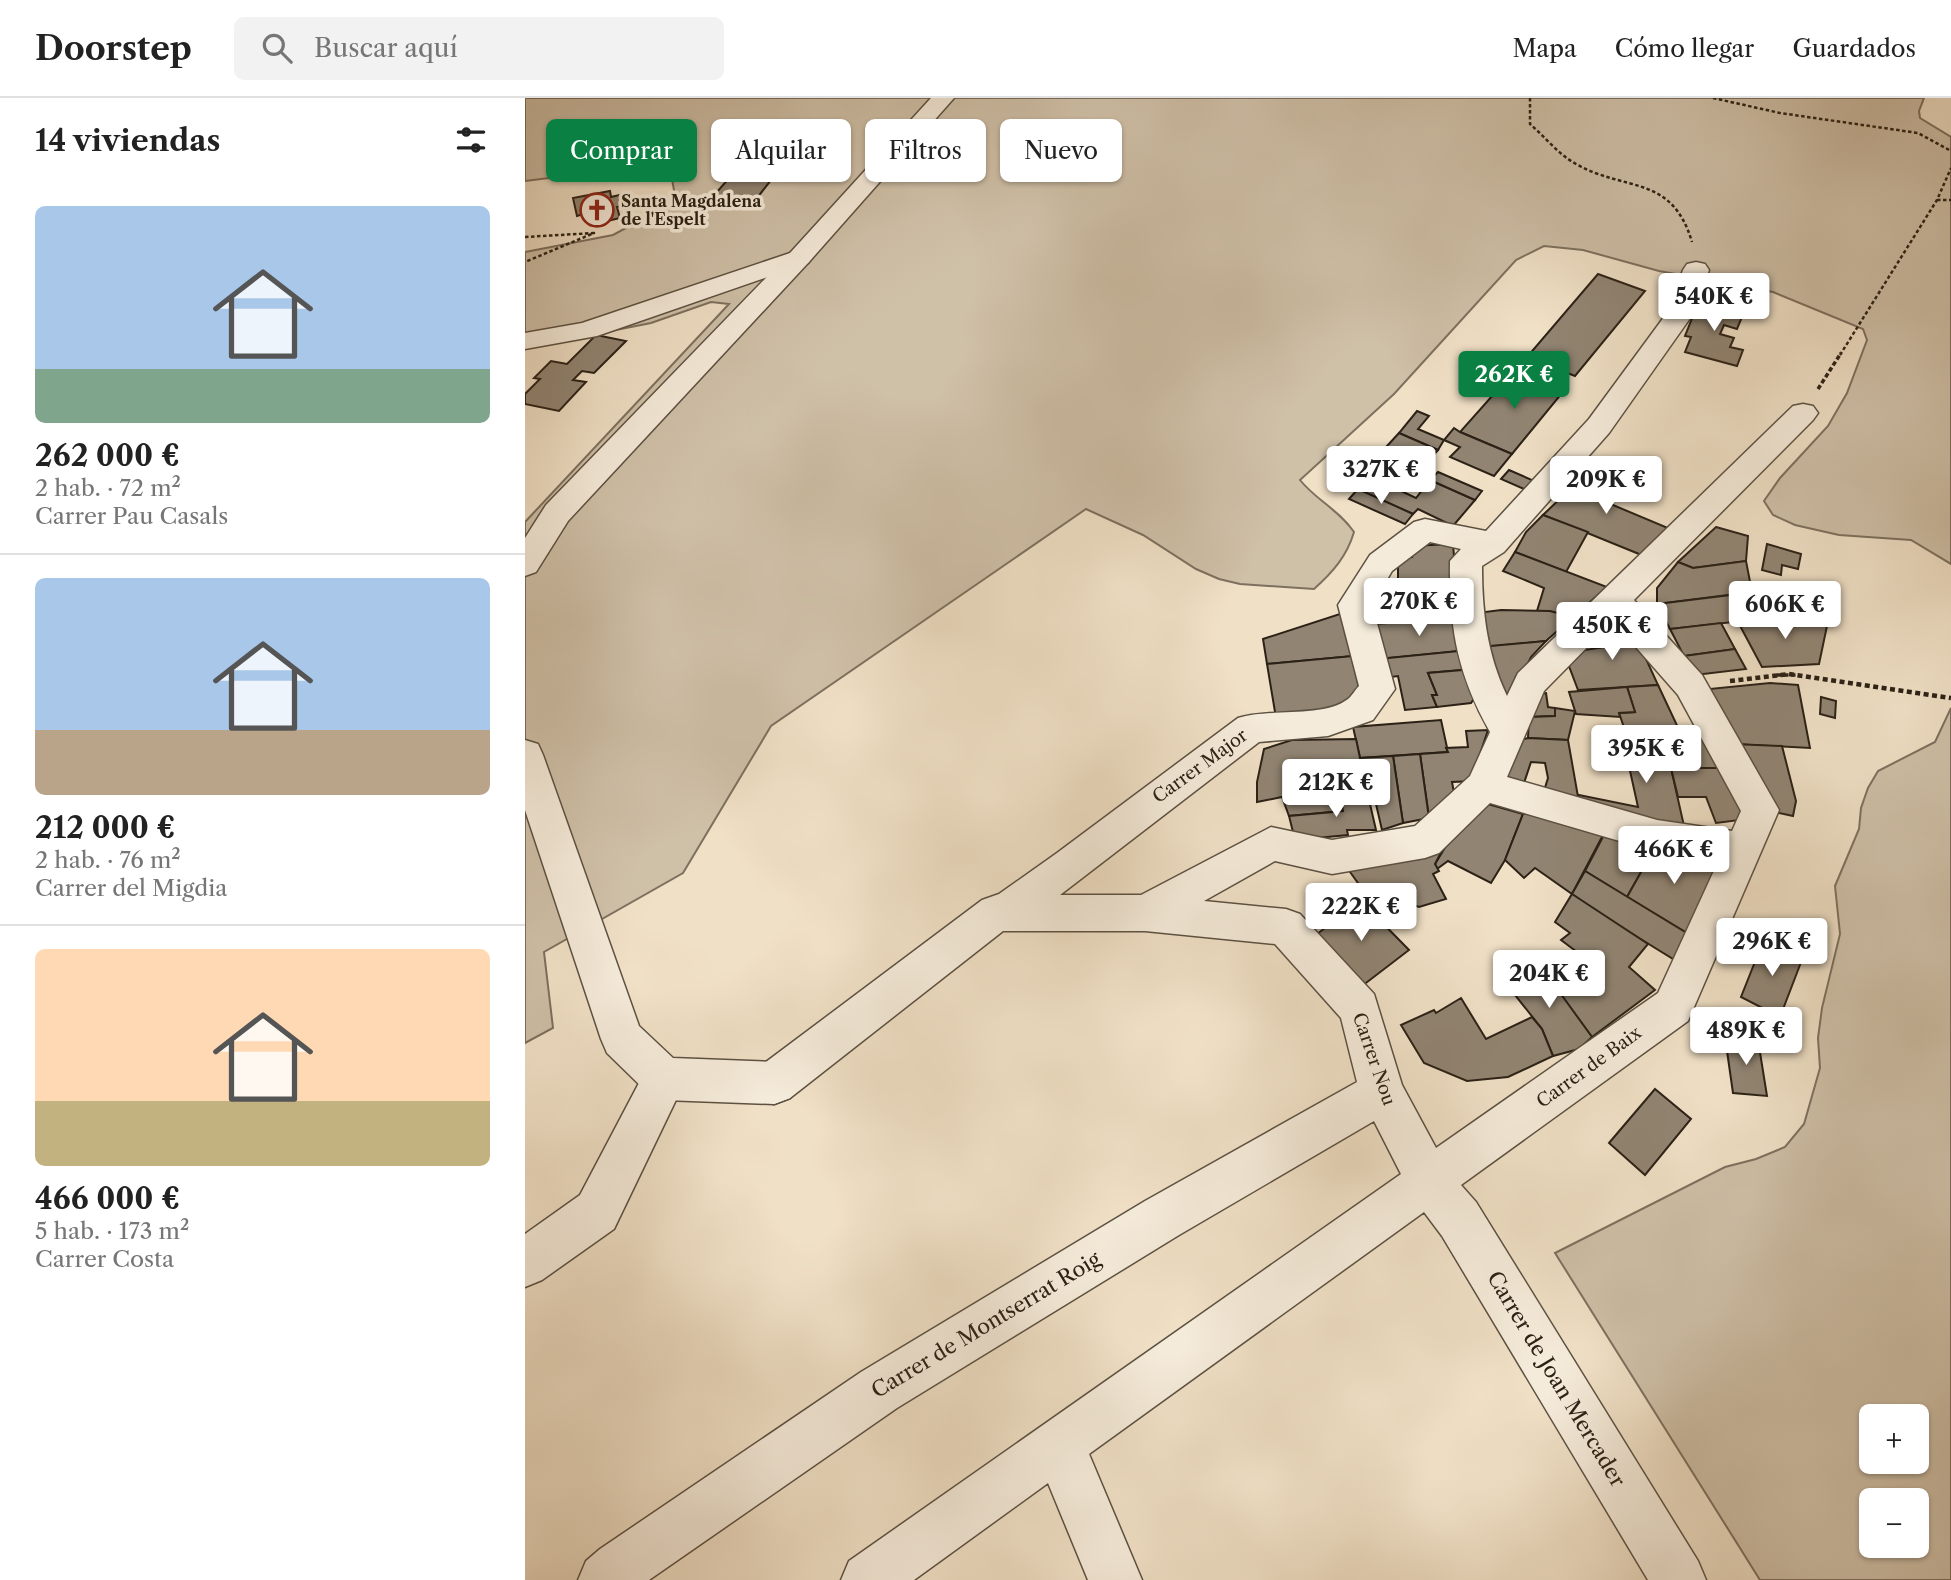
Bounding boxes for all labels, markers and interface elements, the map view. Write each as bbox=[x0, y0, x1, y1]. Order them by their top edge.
search box bbox=[234, 17, 724, 80]
text: Doorstep bbox=[35, 28, 192, 69]
icon: search bbox=[258, 29, 296, 67]
text: Buscar aquí bbox=[314, 32, 458, 64]
text: Mapa bbox=[1512, 34, 1577, 63]
text: Cómo llegar bbox=[1615, 34, 1754, 63]
text: Guardados bbox=[1792, 34, 1916, 63]
chip: Comprar bbox=[546, 119, 697, 182]
chip: Alquilar bbox=[711, 119, 851, 182]
chip: Filtros bbox=[865, 119, 986, 182]
chip: Nuevo bbox=[1000, 119, 1122, 182]
icon: filters bbox=[452, 121, 490, 159]
text: 14 viviendas bbox=[35, 122, 221, 159]
church icon: Santa Magdalena de l'Espelt bbox=[578, 191, 616, 229]
place label: Santa Magdalena de l'Espelt bbox=[621, 191, 762, 229]
icon: home bbox=[200, 251, 326, 377]
pin: 540K € bbox=[1657, 274, 1771, 333]
text: 540K € bbox=[1674, 282, 1754, 310]
pin: 262K € bbox=[1457, 352, 1571, 411]
text: 262K € bbox=[1474, 360, 1554, 388]
text: 262 000 € bbox=[35, 437, 180, 474]
pin: 327K € bbox=[1324, 446, 1438, 506]
text: 327K € bbox=[1343, 455, 1419, 483]
pin: 209K € bbox=[1549, 456, 1663, 516]
text: 209K € bbox=[1566, 465, 1646, 493]
text: 2 hab. · 72 m² bbox=[35, 474, 181, 502]
text: Carrer Pau Casals bbox=[35, 502, 228, 530]
pin: 270K € bbox=[1362, 578, 1476, 638]
pin: 606K € bbox=[1728, 582, 1842, 641]
text: 270K € bbox=[1380, 587, 1458, 615]
text: 606K € bbox=[1745, 590, 1825, 618]
pin: 450K € bbox=[1555, 602, 1669, 662]
text: 450K € bbox=[1572, 611, 1652, 639]
icon: home bbox=[200, 623, 326, 749]
street label: Carrer Major bbox=[1148, 724, 1252, 808]
pin: 395K € bbox=[1589, 726, 1703, 785]
text: 395K € bbox=[1607, 734, 1685, 762]
pin: 212K € bbox=[1279, 760, 1393, 819]
text: 212K € bbox=[1298, 768, 1374, 796]
text: 212 000 € bbox=[35, 809, 175, 846]
pin: 466K € bbox=[1617, 826, 1731, 886]
text: 466K € bbox=[1634, 835, 1714, 863]
text: 2 hab. · 76 m² bbox=[35, 846, 181, 874]
text: Carrer del Migdia bbox=[35, 874, 227, 902]
pin: 222K € bbox=[1304, 884, 1418, 943]
text: 222K € bbox=[1322, 892, 1400, 920]
pin: 296K € bbox=[1715, 918, 1829, 978]
text: 296K € bbox=[1732, 927, 1812, 955]
pin: 204K € bbox=[1492, 950, 1606, 1010]
text: 204K € bbox=[1509, 959, 1589, 987]
icon: home bbox=[200, 994, 326, 1120]
pin: 489K € bbox=[1689, 1007, 1803, 1067]
street label: Carrer Nou bbox=[1348, 1010, 1400, 1108]
text: 489K € bbox=[1706, 1016, 1786, 1044]
street label: Carrer de Baix bbox=[1532, 1021, 1646, 1112]
text: 466 000 € bbox=[35, 1180, 180, 1217]
text: 5 hab. · 173 m² bbox=[35, 1217, 189, 1245]
text: Carrer Costa bbox=[35, 1245, 174, 1273]
street label: Carrer de Montserrat Roig bbox=[867, 1246, 1106, 1403]
street label: Carrer de Joan Mercader bbox=[1482, 1266, 1631, 1491]
map controls bbox=[1859, 1404, 1929, 1558]
button: + bbox=[1859, 1404, 1929, 1474]
button: − bbox=[1859, 1488, 1929, 1558]

